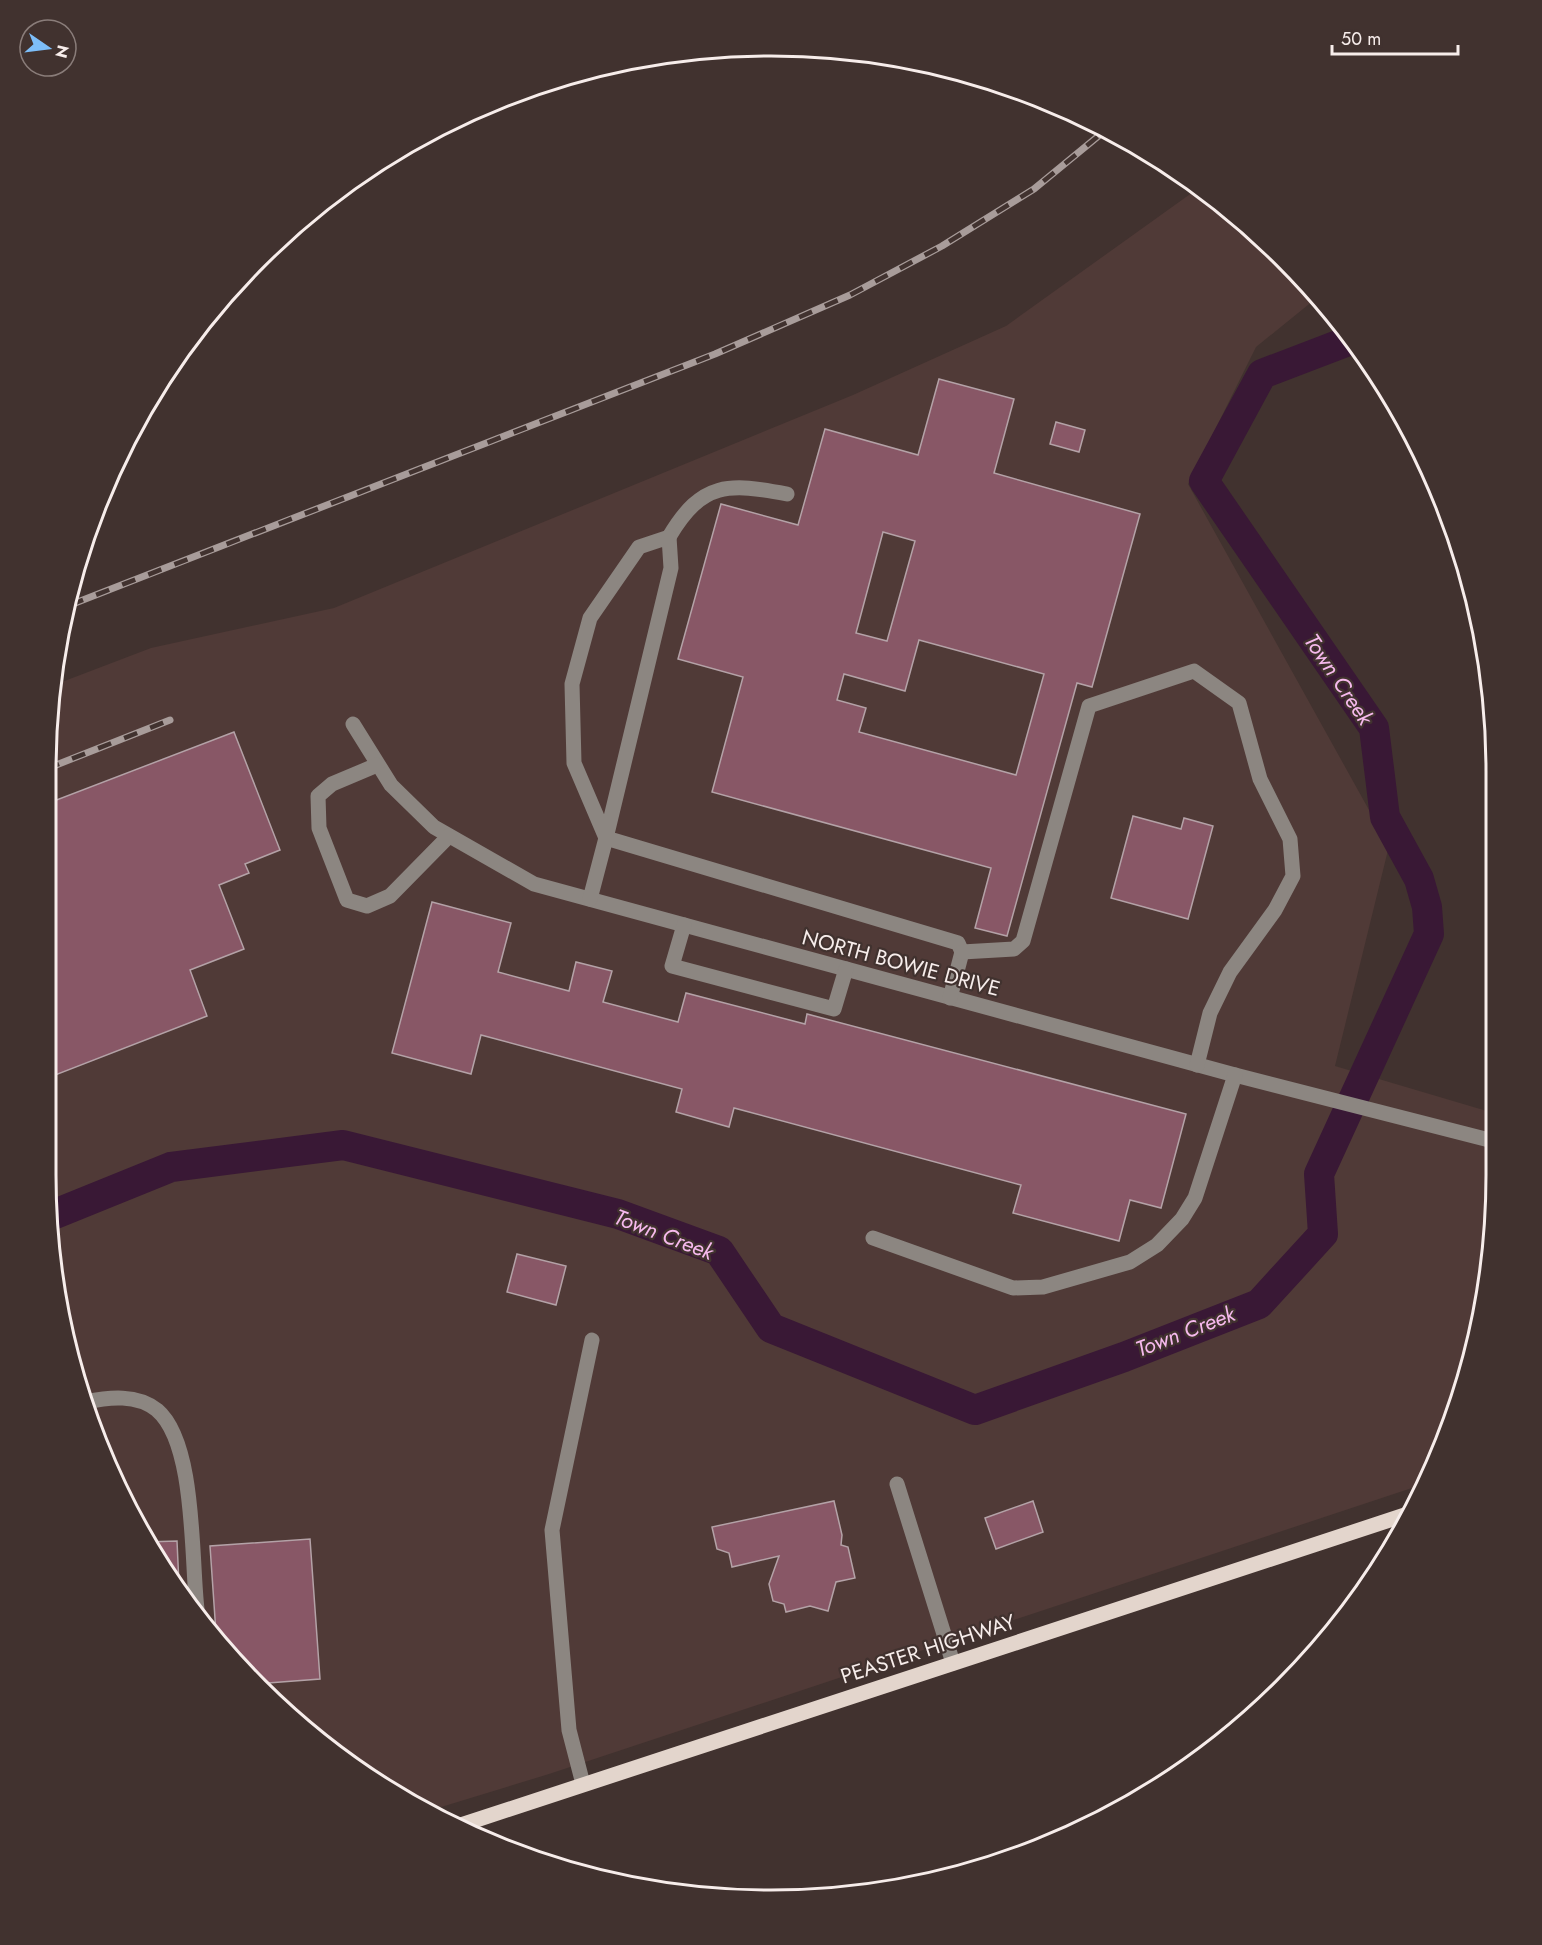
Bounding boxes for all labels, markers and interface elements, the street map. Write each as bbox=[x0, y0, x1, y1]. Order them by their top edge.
north arrow bbox=[18, 18, 78, 78]
scale bar bbox=[1332, 18, 1458, 56]
text: 50 m bbox=[1341, 26, 1381, 52]
text: N bbox=[49, 43, 75, 60]
water label: Town Creek bbox=[1297, 627, 1382, 733]
street label: NORTH BOWIE DRIVE bbox=[799, 922, 1003, 1004]
water label: Town Creek bbox=[610, 1200, 720, 1268]
water label: Town Creek bbox=[1131, 1297, 1241, 1365]
street label: PEASTER HIGHWAY bbox=[837, 1607, 1019, 1691]

